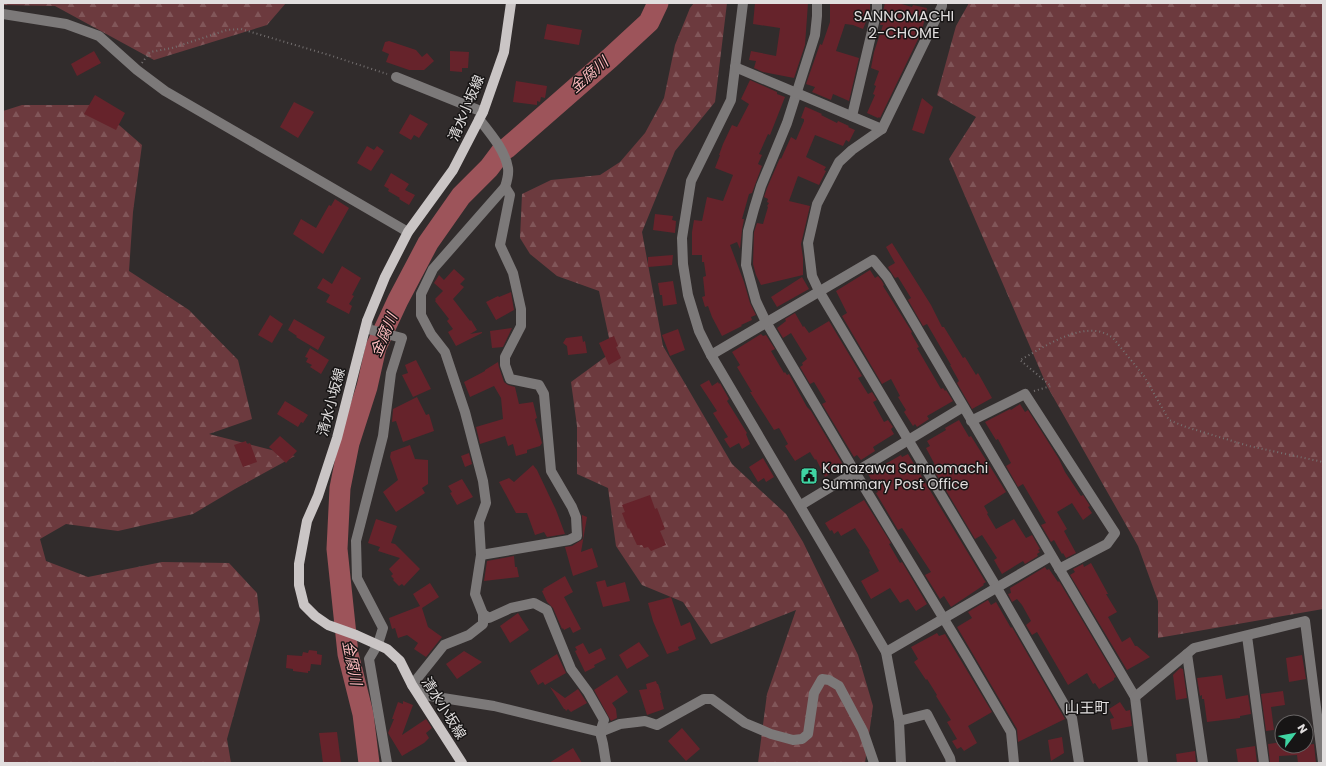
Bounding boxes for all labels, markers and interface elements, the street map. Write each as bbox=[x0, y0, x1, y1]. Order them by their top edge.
district label: SANNOMACHI 2-CHOME bbox=[854, 5, 954, 43]
water label: 金腐川 bbox=[565, 51, 614, 97]
street label: 清水小坂線 bbox=[443, 72, 489, 144]
water label: 金腐川 bbox=[365, 308, 403, 360]
street label: 清水小坂線 bbox=[312, 366, 350, 438]
place label: Kanazawa Sannomachi Summary Post Office bbox=[822, 458, 988, 494]
public building icon: Kanazawa Sannomachi Summary Post Office bbox=[799, 466, 819, 486]
water label: 金腐川 bbox=[338, 639, 367, 689]
street label: 清水小坂線 bbox=[417, 673, 471, 743]
district label: 山王町 bbox=[1064, 697, 1110, 718]
north arrow bbox=[1274, 714, 1314, 754]
text: N bbox=[1294, 721, 1311, 736]

